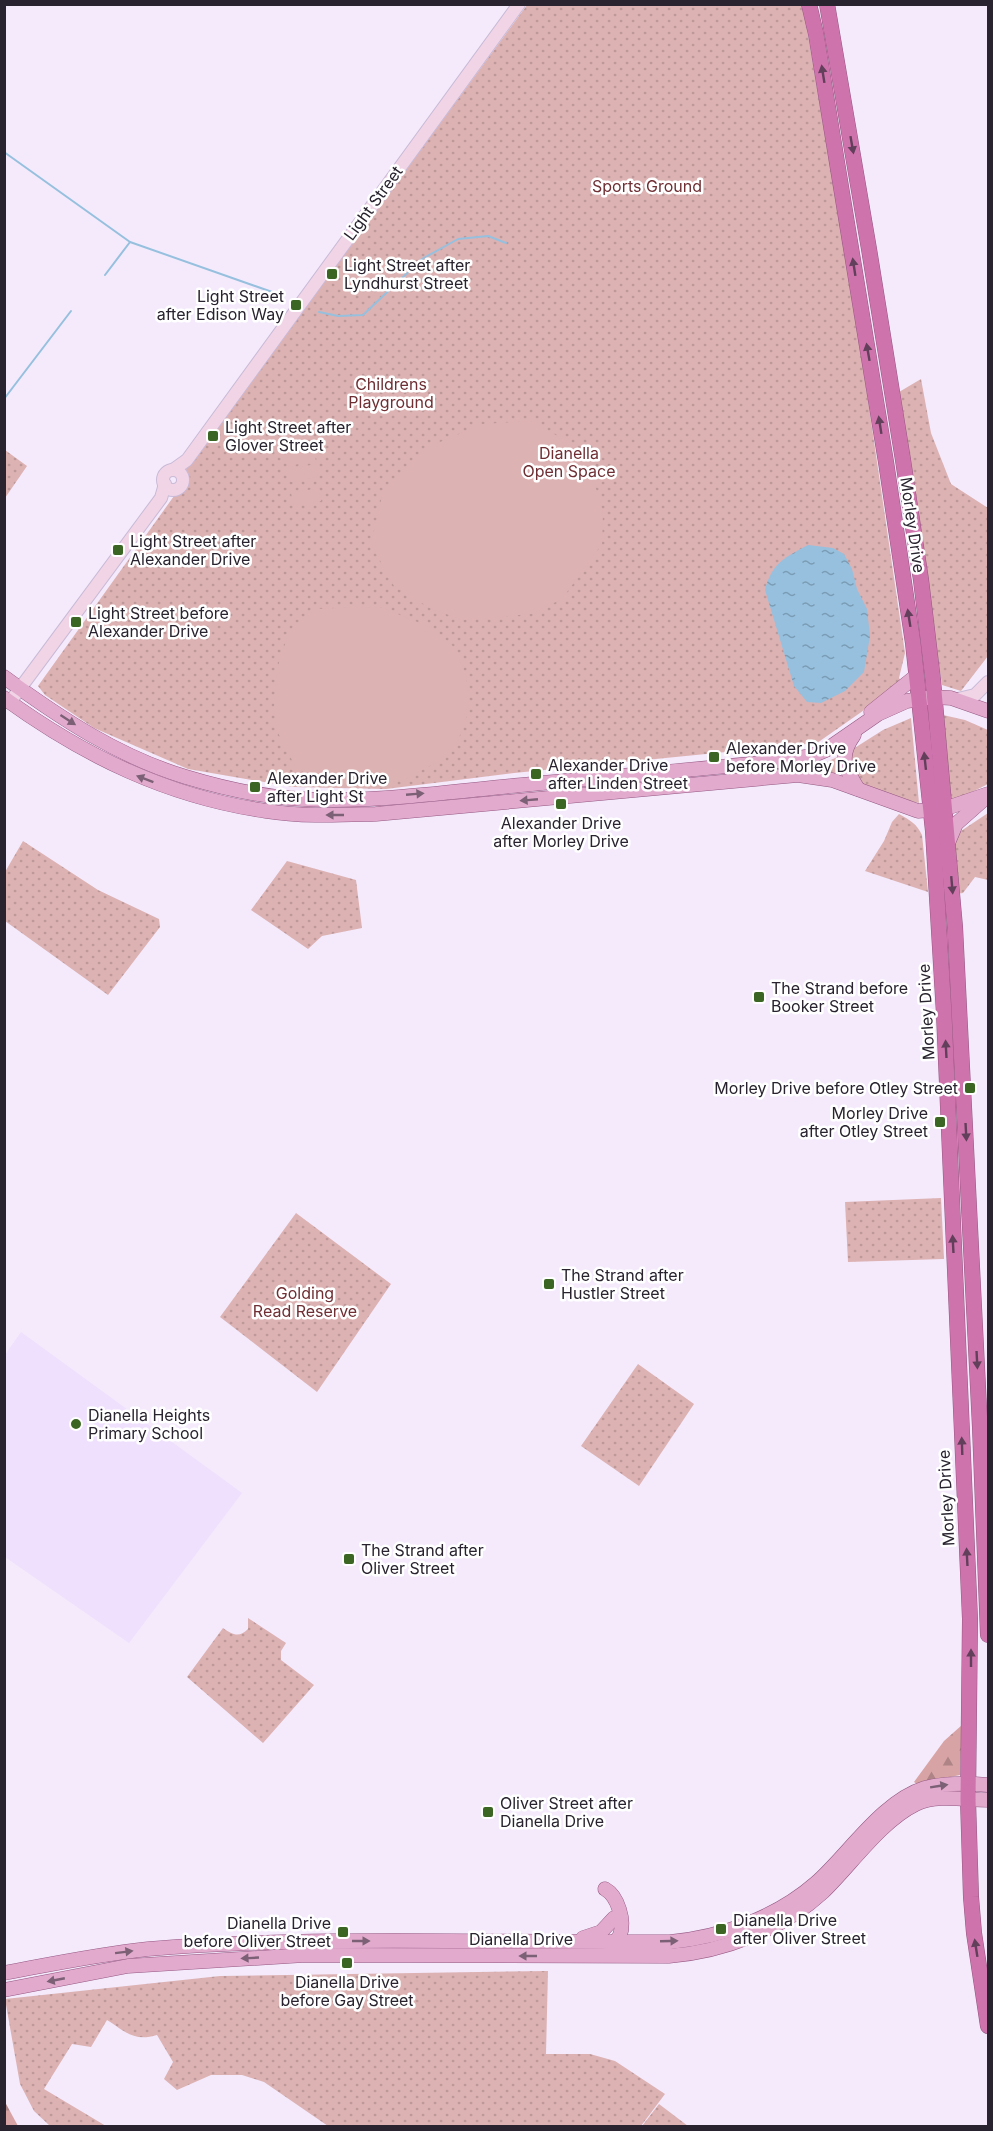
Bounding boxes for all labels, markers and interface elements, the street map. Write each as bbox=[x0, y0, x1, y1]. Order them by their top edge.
one-way arrow bbox=[818, 65, 827, 84]
one-way arrow bbox=[848, 135, 857, 154]
street label: Light Street bbox=[339, 162, 407, 244]
park label: Sports Ground bbox=[592, 176, 702, 196]
place label: Light Street after Lyndhurst Street bbox=[344, 255, 470, 293]
one-way arrow bbox=[849, 257, 858, 276]
marker: Light Street after Lyndhurst Street bbox=[325, 267, 339, 281]
place label: Light Street after Edison Way bbox=[157, 286, 284, 324]
marker: Light Street after Edison Way bbox=[289, 298, 303, 312]
one-way arrow bbox=[863, 343, 872, 362]
park label: Childrens Playground bbox=[348, 374, 434, 412]
one-way arrow bbox=[875, 415, 884, 434]
place label: Light Street after Glover Street bbox=[225, 417, 351, 455]
marker: Light Street after Glover Street bbox=[206, 429, 220, 443]
park label: Dianella Open Space bbox=[523, 443, 615, 481]
street label: Morley Drive bbox=[896, 476, 930, 574]
place label: Light Street after Alexander Drive bbox=[130, 531, 256, 569]
marker: Light Street after Alexander Drive bbox=[111, 543, 125, 557]
place label: Light Street before Alexander Drive bbox=[88, 603, 229, 641]
one-way arrow bbox=[904, 608, 913, 627]
marker: Light Street before Alexander Drive bbox=[69, 615, 83, 629]
one-way arrow bbox=[60, 715, 76, 726]
place label: Alexander Drive before Morley Drive bbox=[726, 738, 876, 776]
marker: Alexander Drive before Morley Drive bbox=[707, 750, 721, 764]
one-way arrow bbox=[920, 752, 930, 771]
place label: Alexander Drive after Linden Street bbox=[548, 755, 688, 793]
marker: Alexander Drive after Linden Street bbox=[529, 767, 543, 781]
place label: Alexander Drive after Light St bbox=[267, 768, 387, 806]
one-way arrow bbox=[136, 774, 154, 783]
marker: Alexander Drive after Light St bbox=[248, 780, 262, 794]
one-way arrow bbox=[406, 789, 425, 799]
one-way arrow bbox=[520, 795, 539, 805]
marker: Alexander Drive after Morley Drive bbox=[554, 797, 568, 811]
one-way arrow bbox=[326, 810, 345, 820]
place label: Alexander Drive after Morley Drive bbox=[493, 813, 629, 851]
one-way arrow bbox=[947, 875, 956, 894]
street label: Morley Drive bbox=[913, 963, 939, 1061]
place label: The Strand before Booker Street bbox=[771, 978, 908, 1016]
marker: The Strand before Booker Street bbox=[752, 990, 766, 1004]
one-way arrow bbox=[941, 1040, 950, 1059]
place label: Morley Drive before Otley Street bbox=[714, 1078, 958, 1098]
marker: Morley Drive before Otley Street bbox=[963, 1081, 977, 1095]
place label: Morley Drive after Otley Street bbox=[800, 1103, 928, 1141]
marker: Morley Drive after Otley Street bbox=[933, 1115, 947, 1129]
one-way arrow bbox=[961, 1123, 970, 1142]
one-way arrow bbox=[949, 1235, 958, 1254]
place label: The Strand after Hustler Street bbox=[561, 1265, 684, 1303]
marker: The Strand after Hustler Street bbox=[542, 1277, 556, 1291]
park label: Golding Read Reserve bbox=[253, 1283, 357, 1321]
one-way arrow bbox=[972, 1351, 981, 1370]
place label: Dianella Heights Primary School bbox=[88, 1405, 210, 1443]
marker: Dianella Heights Primary School bbox=[69, 1417, 83, 1431]
one-way arrow bbox=[958, 1437, 967, 1456]
street label: Morley Drive bbox=[933, 1449, 959, 1547]
place label: The Strand after Oliver Street bbox=[361, 1540, 484, 1578]
one-way arrow bbox=[963, 1548, 972, 1567]
marker: The Strand after Oliver Street bbox=[342, 1552, 356, 1566]
one-way arrow bbox=[966, 1648, 976, 1667]
one-way arrow bbox=[929, 1782, 948, 1791]
place label: Oliver Street after Dianella Drive bbox=[500, 1793, 633, 1831]
marker: Oliver Street after Dianella Drive bbox=[481, 1805, 495, 1819]
place label: Dianella Drive after Oliver Street bbox=[733, 1910, 866, 1948]
place label: Dianella Drive before Oliver Street bbox=[184, 1913, 331, 1951]
marker: Dianella Drive after Oliver Street bbox=[714, 1922, 728, 1936]
marker: Dianella Drive before Oliver Street bbox=[336, 1925, 350, 1939]
street label: Dianella Drive bbox=[469, 1929, 573, 1949]
one-way arrow bbox=[351, 1936, 370, 1946]
one-way arrow bbox=[659, 1937, 678, 1946]
one-way arrow bbox=[971, 1938, 980, 1957]
one-way arrow bbox=[115, 1947, 134, 1957]
one-way arrow bbox=[519, 1951, 538, 1961]
one-way arrow bbox=[240, 1953, 259, 1962]
marker: Dianella Drive before Gay Street bbox=[340, 1956, 354, 1970]
place label: Dianella Drive before Gay Street bbox=[280, 1972, 414, 2010]
one-way arrow bbox=[46, 1976, 65, 1985]

